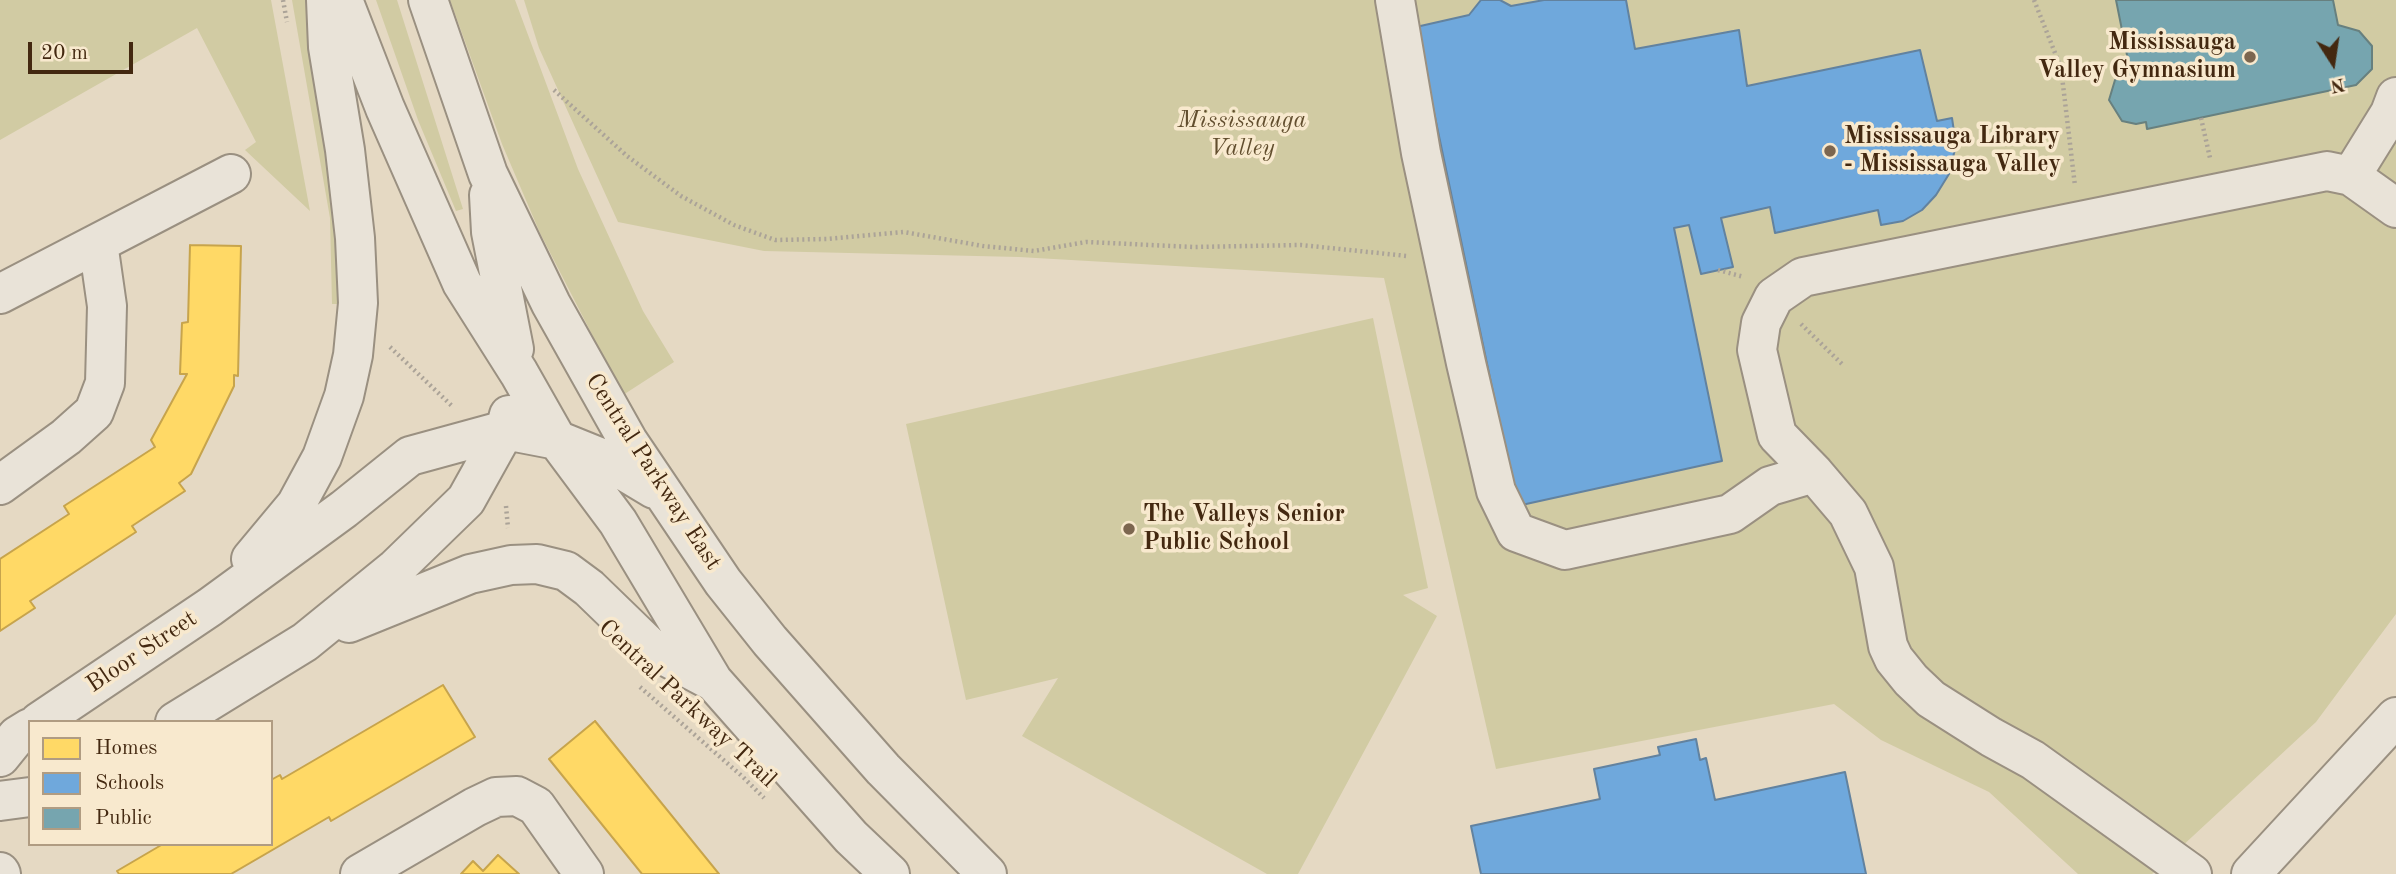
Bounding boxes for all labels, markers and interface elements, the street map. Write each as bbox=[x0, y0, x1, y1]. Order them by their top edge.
scale bar bbox=[32, 28, 136, 72]
north arrow bbox=[2298, 28, 2368, 98]
place label: Mississauga Valley Gymnasium bbox=[2038, 29, 2236, 85]
text: 20 m bbox=[41, 43, 88, 64]
marker: Mississauga Valley Gymnasium bbox=[2242, 49, 2258, 65]
text: N bbox=[2328, 73, 2347, 95]
park label: Mississauga Valley bbox=[1178, 107, 1306, 163]
place label: Mississauga Library - Mississauga Valley bbox=[1844, 123, 2061, 179]
marker: Mississauga Library - Mississauga Valley bbox=[1822, 143, 1838, 159]
street label: Central Parkway East bbox=[579, 368, 727, 576]
place label: The Valleys Senior Public School bbox=[1143, 501, 1345, 557]
marker: The Valleys Senior Public School bbox=[1121, 521, 1137, 537]
street label: Bloor Street bbox=[81, 605, 203, 699]
street label: Central Parkway Trail bbox=[592, 614, 782, 794]
legend bbox=[28, 720, 273, 846]
text: Homes bbox=[95, 738, 157, 759]
text: Schools bbox=[95, 773, 164, 794]
text: Public bbox=[95, 808, 152, 829]

